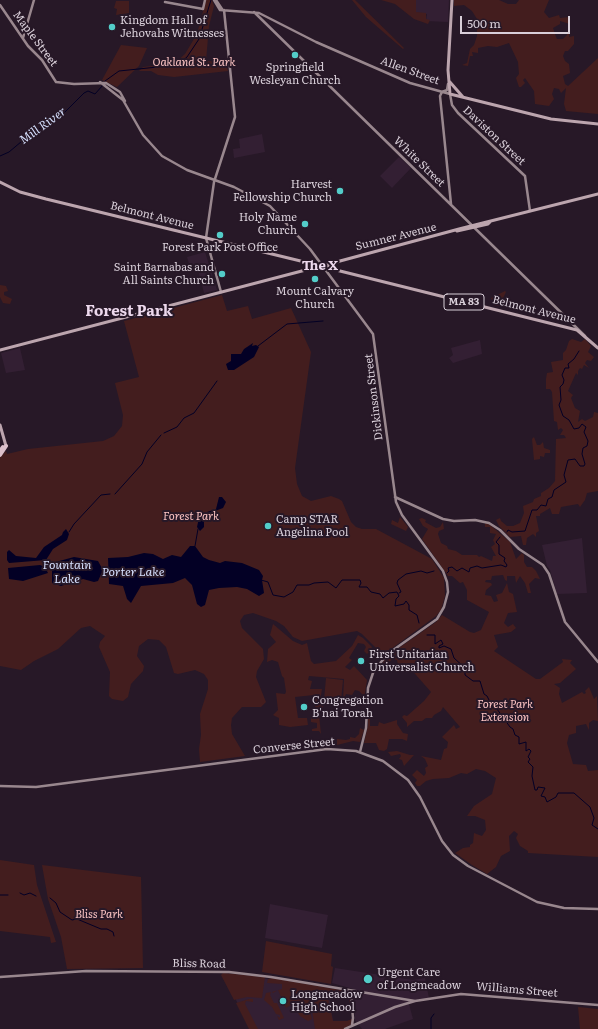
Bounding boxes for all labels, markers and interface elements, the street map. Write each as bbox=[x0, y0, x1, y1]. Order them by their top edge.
scale bar bbox=[462, 8, 572, 34]
street label: Maple Street bbox=[10, 9, 60, 69]
place label: Kingdom Hall of Jehovahs Witnesses bbox=[120, 14, 224, 40]
text: 500 m bbox=[467, 14, 501, 32]
marker: Kingdom Hall of Jehovahs Witnesses bbox=[107, 22, 117, 32]
marker: Springfield Wesleyan Church bbox=[290, 50, 300, 60]
street label: Allen Street bbox=[379, 54, 441, 88]
park label: Oakland St. Park bbox=[153, 56, 235, 70]
place label: Springfield Wesleyan Church bbox=[249, 61, 341, 87]
water label: Mill River bbox=[17, 104, 69, 148]
street label: Daviston Street bbox=[460, 104, 528, 168]
street label: White Street bbox=[391, 134, 447, 190]
place label: Harvest Fellowship Church bbox=[233, 178, 332, 204]
marker: Harvest Fellowship Church bbox=[335, 186, 345, 196]
street label: Belmont Avenue bbox=[109, 199, 195, 233]
place label: Holy Name Church bbox=[239, 211, 297, 237]
marker: Holy Name Church bbox=[300, 219, 310, 229]
street label: Sumner Avenue bbox=[354, 221, 438, 253]
marker: Forest Park Post Office bbox=[215, 230, 225, 240]
place label: Forest Park Post Office bbox=[162, 241, 278, 255]
district label: The X bbox=[302, 258, 338, 274]
place label: Saint Barnabas and All Saints Church bbox=[114, 261, 214, 287]
marker: Saint Barnabas and All Saints Church bbox=[217, 269, 227, 279]
marker: Mount Calvary Church bbox=[310, 274, 320, 284]
place label: Mount Calvary Church bbox=[276, 285, 354, 311]
street label: Belmont Avenue bbox=[491, 293, 577, 327]
road number: MA 83 bbox=[444, 294, 484, 310]
district label: Forest Park bbox=[85, 303, 173, 321]
street label: Dickinson Street bbox=[362, 353, 386, 441]
park label: Forest Park bbox=[163, 510, 219, 524]
place label: Camp STAR Angelina Pool bbox=[276, 513, 348, 539]
marker: Camp STAR Angelina Pool bbox=[263, 521, 273, 531]
water label: Fountain Lake bbox=[43, 558, 91, 586]
water label: Porter Lake bbox=[102, 565, 164, 579]
place label: First Unitarian Universalist Church bbox=[369, 648, 474, 674]
marker: First Unitarian Universalist Church bbox=[356, 656, 366, 666]
place label: Congregation B'nai Torah bbox=[312, 694, 384, 720]
park label: Forest Park Extension bbox=[477, 698, 533, 724]
marker: Congregation B'nai Torah bbox=[299, 702, 309, 712]
street label: Converse Street bbox=[252, 735, 336, 757]
park label: Bliss Park bbox=[75, 908, 123, 922]
street label: Bliss Road bbox=[172, 957, 226, 971]
place label: Urgent Care of Longmeadow bbox=[377, 966, 461, 992]
marker: Urgent Care of Longmeadow bbox=[362, 973, 374, 985]
street label: Williams Street bbox=[476, 980, 558, 1000]
place label: Longmeadow High School bbox=[291, 988, 362, 1014]
marker: Longmeadow High School bbox=[278, 996, 288, 1006]

